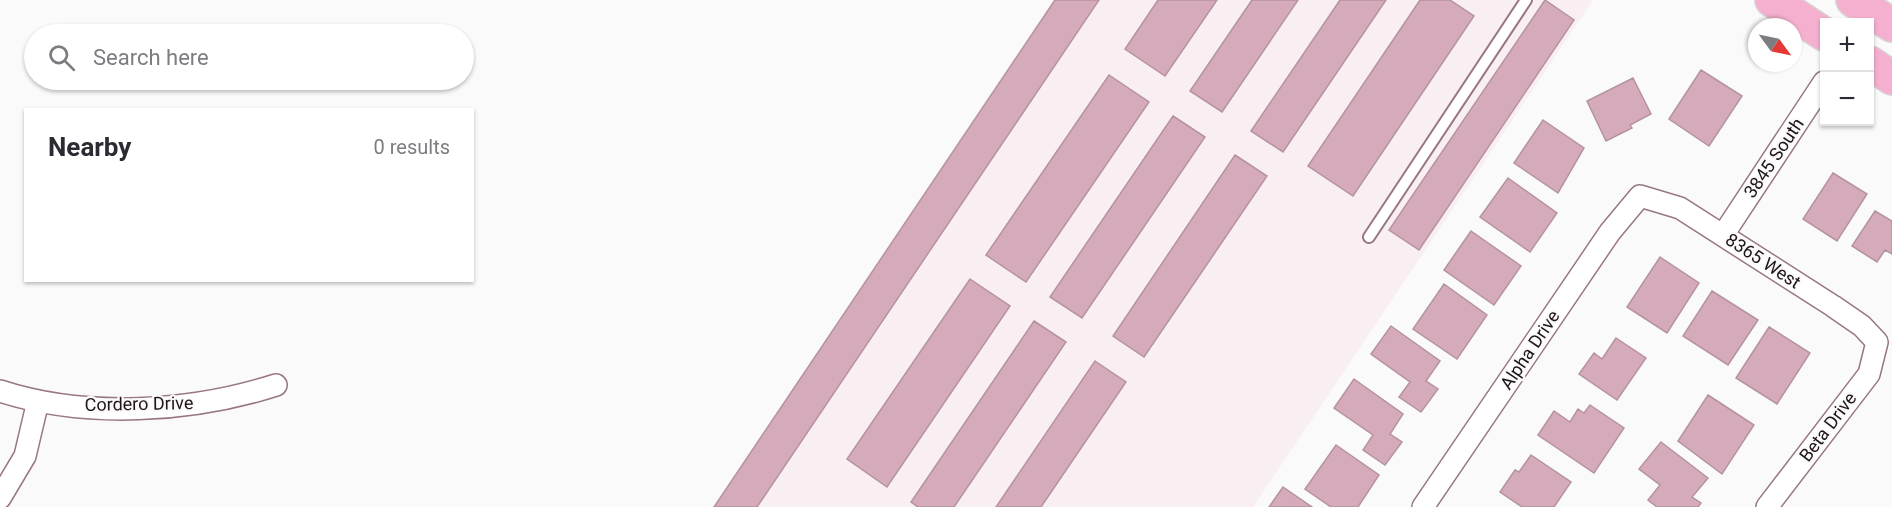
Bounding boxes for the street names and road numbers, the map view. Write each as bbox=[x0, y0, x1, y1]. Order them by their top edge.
street label: 3845 South bbox=[1739, 114, 1808, 202]
street label: 8365 West bbox=[1722, 229, 1805, 293]
street label: Alpha Drive bbox=[1495, 306, 1564, 393]
street label: Beta Drive bbox=[1795, 388, 1860, 466]
street label: Cordero Drive bbox=[84, 392, 194, 415]

